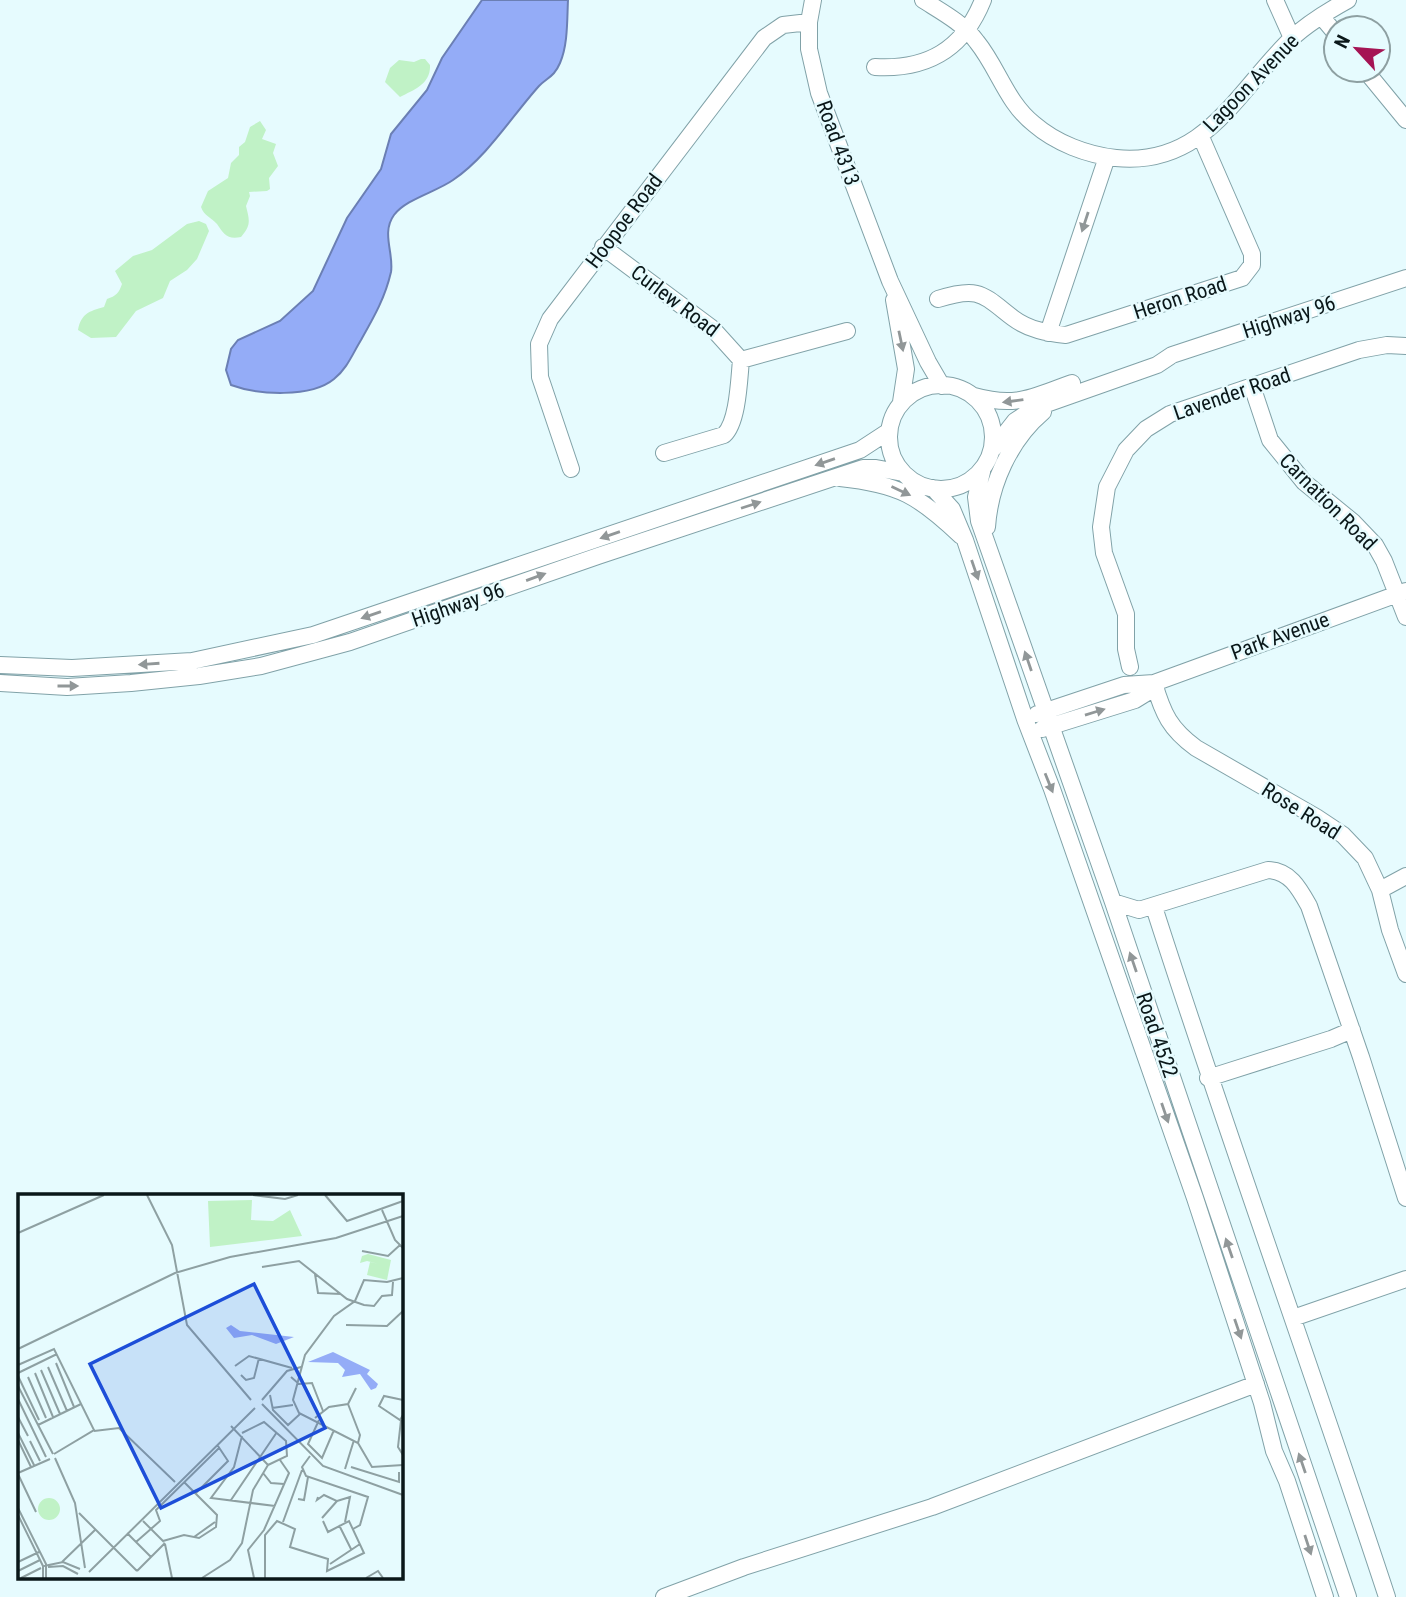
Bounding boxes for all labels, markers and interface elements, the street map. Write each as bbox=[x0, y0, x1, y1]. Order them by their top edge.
north arrow bbox=[1322, 14, 1392, 84]
street label: Lagoon Avenue bbox=[1198, 29, 1304, 137]
text: N bbox=[1329, 31, 1355, 52]
street label: Road 4313 bbox=[812, 97, 864, 189]
street label: Hoopoe Road bbox=[581, 169, 667, 273]
one-way arrow bbox=[1079, 211, 1090, 232]
street label: Curlew Road bbox=[626, 260, 724, 342]
street label: Heron Road bbox=[1130, 272, 1230, 324]
street label: Highway 96 bbox=[1240, 291, 1338, 343]
one-way arrow bbox=[896, 330, 907, 352]
street label: Lavender Road bbox=[1170, 363, 1294, 425]
one-way arrow bbox=[1002, 396, 1024, 407]
street label: Carnation Road bbox=[1274, 448, 1382, 556]
one-way arrow bbox=[815, 457, 836, 468]
one-way arrow bbox=[890, 486, 911, 497]
one-way arrow bbox=[741, 499, 762, 509]
one-way arrow bbox=[599, 530, 620, 541]
one-way arrow bbox=[970, 559, 981, 580]
one-way arrow bbox=[525, 572, 546, 583]
street label: Highway 96 bbox=[409, 578, 507, 632]
street label: Park Avenue bbox=[1228, 607, 1333, 665]
one-way arrow bbox=[360, 610, 381, 621]
one-way arrow bbox=[1022, 651, 1033, 672]
one-way arrow bbox=[138, 659, 160, 670]
one-way arrow bbox=[57, 680, 79, 692]
one-way arrow bbox=[1085, 707, 1106, 717]
one-way arrow bbox=[1044, 772, 1055, 793]
street label: Rose Road bbox=[1257, 777, 1345, 845]
one-way arrow bbox=[1127, 952, 1138, 973]
street label: Road 4522 bbox=[1131, 989, 1183, 1081]
one-way arrow bbox=[1160, 1103, 1171, 1124]
inset map bbox=[18, 1194, 402, 1580]
one-way arrow bbox=[1223, 1237, 1234, 1258]
one-way arrow bbox=[1233, 1318, 1243, 1339]
one-way arrow bbox=[1296, 1452, 1307, 1473]
one-way arrow bbox=[1303, 1534, 1314, 1555]

